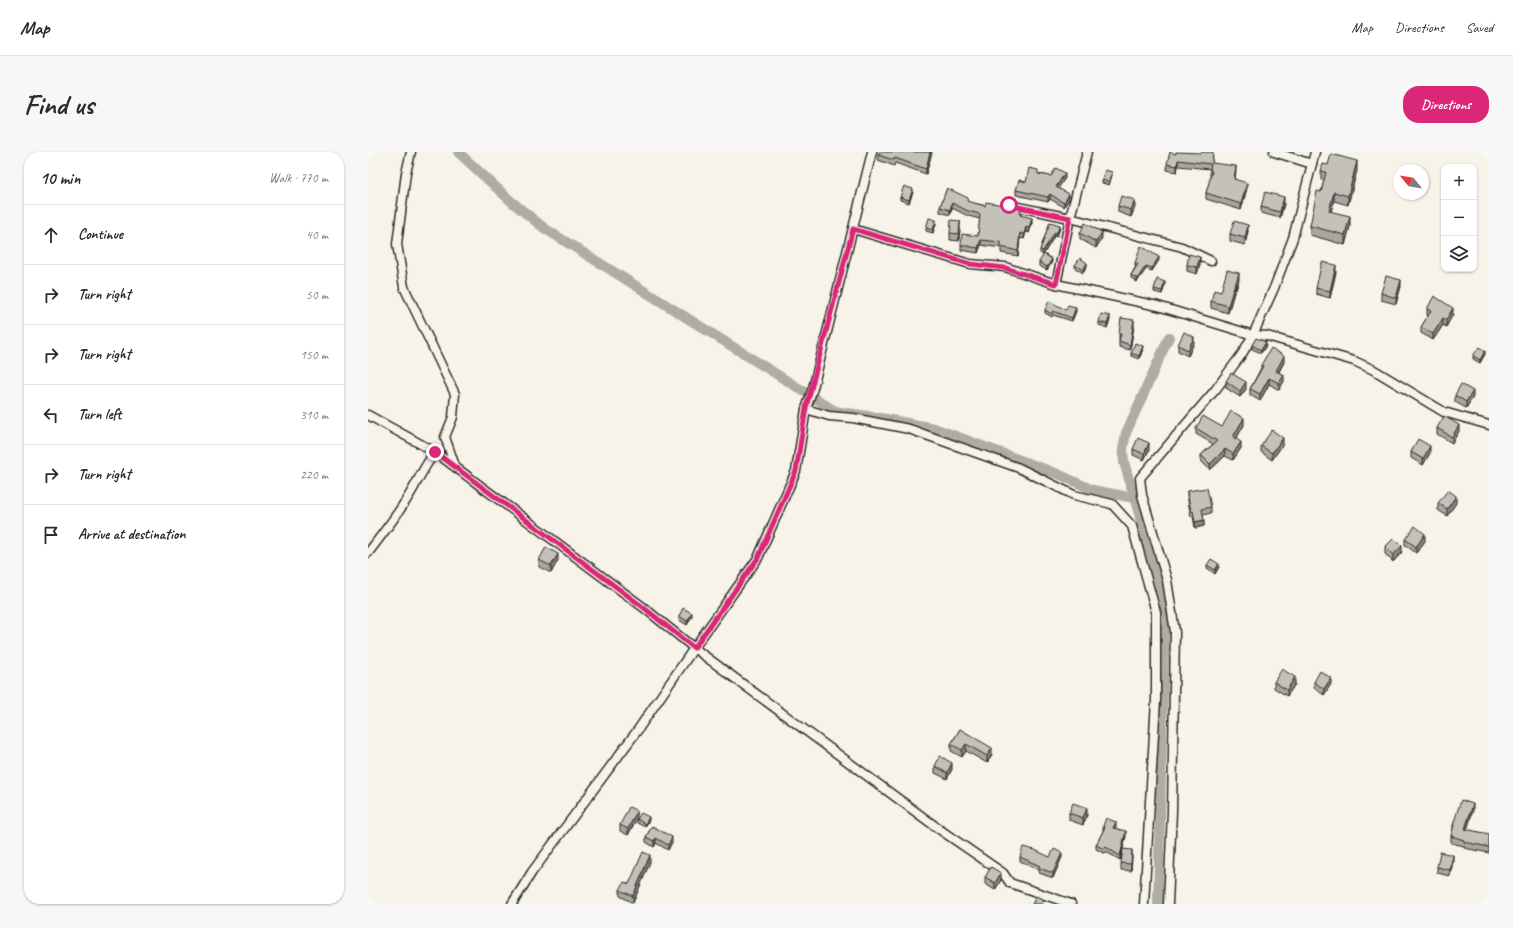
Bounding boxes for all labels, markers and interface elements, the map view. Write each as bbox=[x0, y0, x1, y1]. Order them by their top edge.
text: Map bbox=[20, 16, 50, 40]
text: Map bbox=[1352, 19, 1373, 36]
text: Directions bbox=[1395, 19, 1444, 36]
text: Saved bbox=[1466, 19, 1493, 36]
button: Directions bbox=[1403, 86, 1489, 123]
text: Find us bbox=[24, 87, 94, 122]
north arrow bbox=[1393, 164, 1429, 200]
map controls bbox=[1441, 164, 1477, 272]
button: + bbox=[1441, 164, 1477, 200]
text: 10 min bbox=[40, 168, 80, 189]
text: Walk · 770 m bbox=[269, 170, 328, 186]
route start bbox=[1000, 196, 1018, 214]
button: − bbox=[1441, 200, 1477, 236]
icon: ahead bbox=[40, 224, 62, 246]
text: Continue bbox=[78, 225, 123, 244]
text: 40 m bbox=[306, 227, 328, 243]
button: layers bbox=[1441, 236, 1477, 272]
icon: right bbox=[40, 284, 62, 306]
text: Turn right bbox=[78, 285, 131, 304]
text: 50 m bbox=[306, 287, 328, 303]
icon: right bbox=[40, 344, 62, 366]
text: Turn right bbox=[78, 345, 131, 364]
text: 150 m bbox=[300, 347, 328, 363]
icon: left bbox=[40, 404, 62, 426]
text: Turn left bbox=[78, 405, 121, 424]
text: 310 m bbox=[300, 407, 328, 423]
route end bbox=[426, 443, 444, 461]
icon: right bbox=[40, 464, 62, 486]
text: Turn right bbox=[78, 465, 131, 484]
text: 220 m bbox=[300, 467, 328, 483]
icon: arrive bbox=[40, 524, 62, 546]
text: Arrive at destination bbox=[78, 525, 185, 544]

